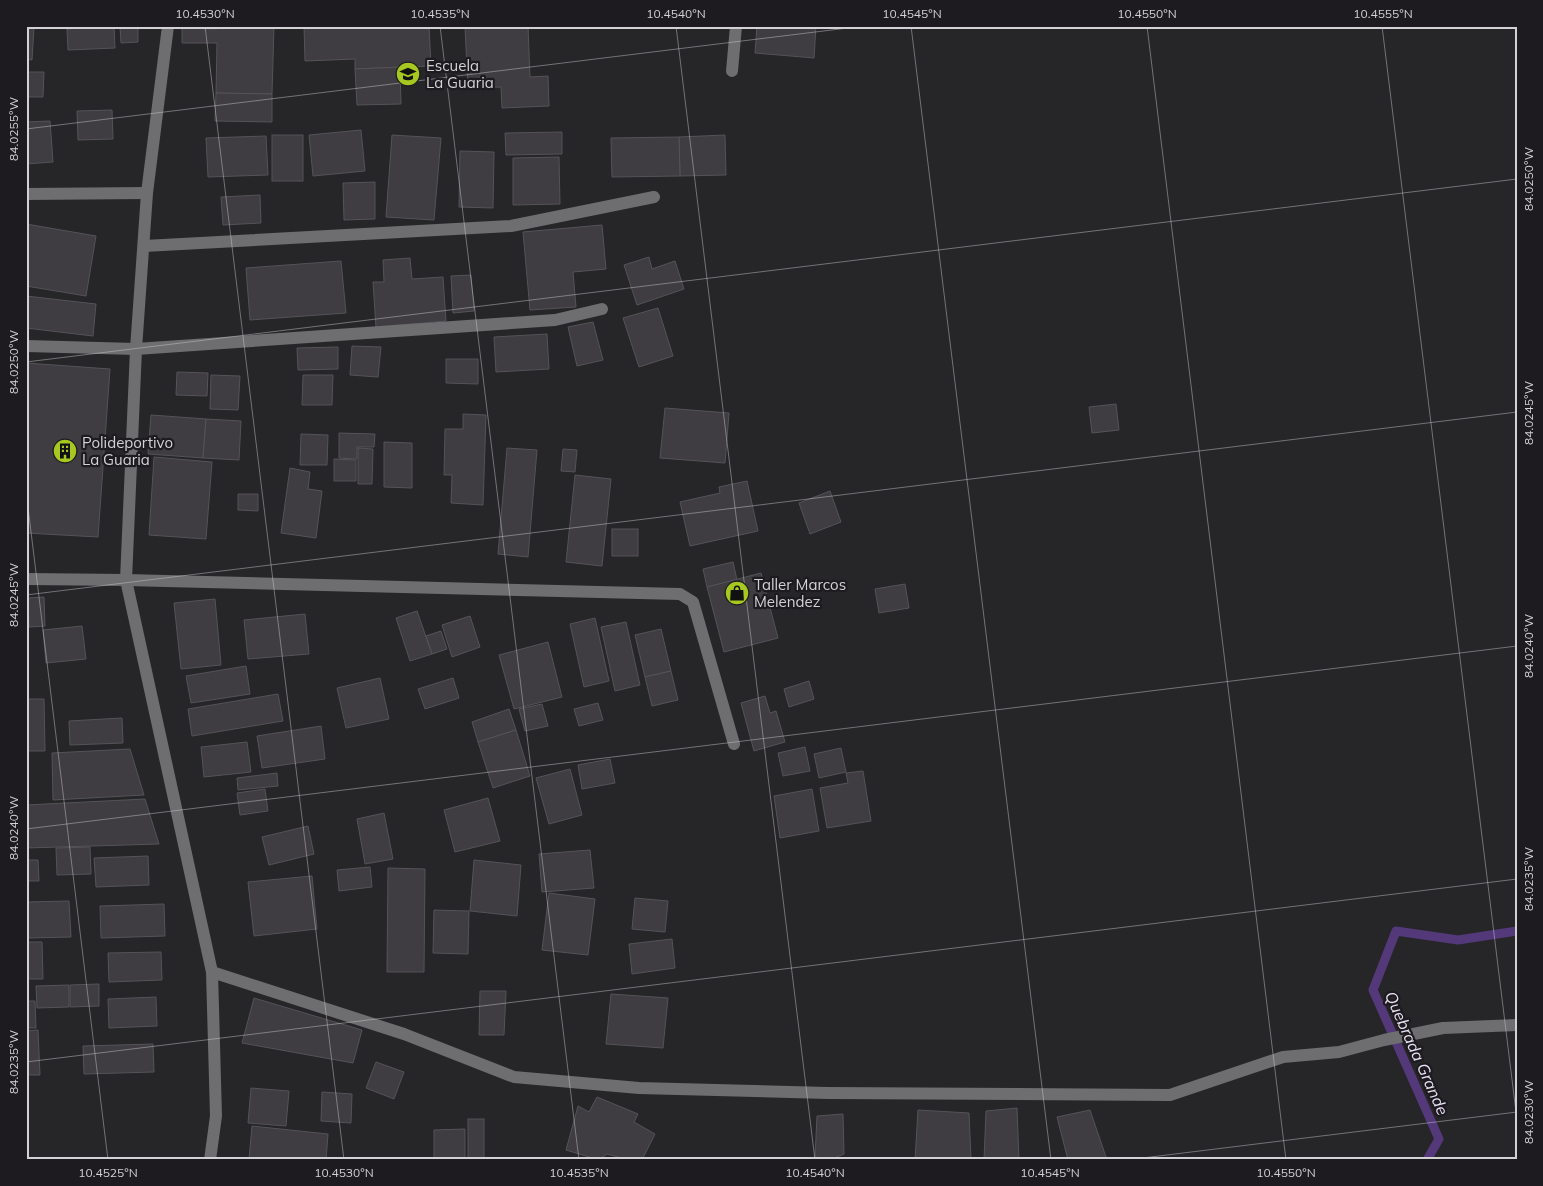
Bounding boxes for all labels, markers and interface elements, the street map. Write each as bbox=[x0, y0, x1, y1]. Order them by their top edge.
text: 10.4530°N bbox=[175, 6, 235, 21]
text: 10.4535°N bbox=[410, 6, 470, 21]
text: 10.4540°N bbox=[646, 6, 706, 21]
text: 10.4545°N bbox=[882, 6, 942, 21]
text: 10.4550°N bbox=[1117, 6, 1177, 21]
text: 10.4555°N bbox=[1353, 6, 1413, 21]
place label: Escuela La Guaria bbox=[426, 56, 494, 92]
school or university icon: Escuela La Guaria bbox=[395, 61, 421, 87]
text: 84.0255°W bbox=[6, 97, 21, 161]
text: 84.0250°W bbox=[1521, 147, 1536, 211]
text: 84.0250°W bbox=[6, 330, 21, 394]
text: 84.0245°W bbox=[1521, 381, 1536, 445]
place label: Polideportivo La Guaria bbox=[82, 433, 173, 469]
building icon: Polideportivo La Guaria bbox=[52, 438, 78, 464]
text: 84.0245°W bbox=[6, 563, 21, 627]
place label: Taller Marcos Melendez bbox=[754, 575, 846, 611]
shop icon: Taller Marcos Melendez bbox=[724, 580, 750, 606]
text: 84.0240°W bbox=[1521, 614, 1536, 678]
text: 84.0240°W bbox=[6, 796, 21, 860]
text: 84.0235°W bbox=[1521, 847, 1536, 911]
water label: Quebrada Grande bbox=[1381, 988, 1453, 1118]
text: 84.0235°W bbox=[6, 1030, 21, 1094]
text: 84.0230°W bbox=[1521, 1080, 1536, 1144]
text: 10.4525°N bbox=[78, 1165, 138, 1180]
text: 10.4530°N bbox=[314, 1165, 374, 1180]
text: 10.4535°N bbox=[549, 1165, 609, 1180]
text: 10.4540°N bbox=[785, 1165, 845, 1180]
text: 10.4545°N bbox=[1020, 1165, 1080, 1180]
text: 10.4550°N bbox=[1256, 1165, 1316, 1180]

